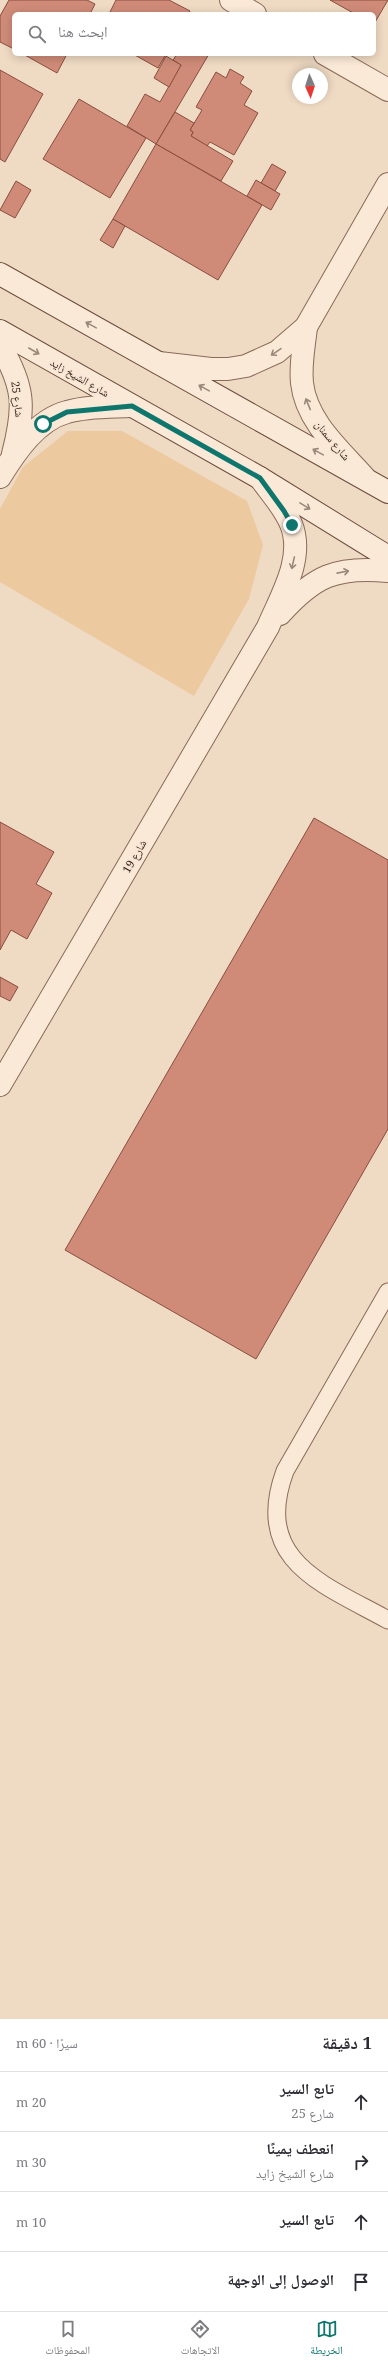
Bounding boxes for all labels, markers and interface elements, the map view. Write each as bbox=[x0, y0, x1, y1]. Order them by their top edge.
search box bbox=[12, 12, 376, 56]
text: ابحث هنا bbox=[58, 21, 108, 41]
icon: search bbox=[26, 23, 48, 45]
north arrow bbox=[292, 68, 328, 104]
one-way arrow bbox=[85, 320, 97, 328]
one-way arrow bbox=[28, 347, 40, 355]
one-way arrow bbox=[271, 348, 282, 356]
street label: شارع الشيخ زايد bbox=[48, 354, 112, 400]
street label: شارع 25 bbox=[8, 380, 28, 418]
one-way arrow bbox=[198, 384, 210, 392]
one-way arrow bbox=[304, 399, 312, 411]
route start bbox=[34, 415, 52, 433]
street label: شارع سمنان bbox=[312, 417, 354, 463]
one-way arrow bbox=[312, 447, 324, 455]
one-way arrow bbox=[299, 501, 310, 510]
route end bbox=[283, 516, 301, 534]
one-way arrow bbox=[289, 556, 297, 569]
one-way arrow bbox=[336, 568, 349, 576]
street label: شارع 19 bbox=[118, 837, 150, 875]
text: 1 دقيقة bbox=[322, 2031, 372, 2054]
text: سيرًا · 60 m bbox=[16, 2034, 78, 2052]
text: تابع السير bbox=[280, 2078, 334, 2098]
icon: ahead bbox=[350, 2091, 372, 2113]
text: 20 m bbox=[16, 2093, 46, 2111]
text: شارع 25 bbox=[291, 2104, 334, 2122]
text: انعطف يمينًا bbox=[266, 2138, 334, 2158]
icon: right bbox=[350, 2151, 372, 2173]
text: 30 m bbox=[16, 2153, 46, 2171]
text: شارع الشيخ زايد bbox=[256, 2164, 334, 2182]
text: تابع السير bbox=[280, 2209, 334, 2229]
icon: ahead bbox=[350, 2211, 372, 2233]
text: 10 m bbox=[16, 2213, 46, 2231]
text: الوصول إلى الوجهة bbox=[228, 2269, 334, 2289]
icon: arrive bbox=[350, 2271, 372, 2293]
tab: المحفوظات bbox=[45, 2318, 90, 2361]
tab: الاتجاهات bbox=[181, 2318, 220, 2361]
tab: الخريطة bbox=[310, 2318, 343, 2361]

